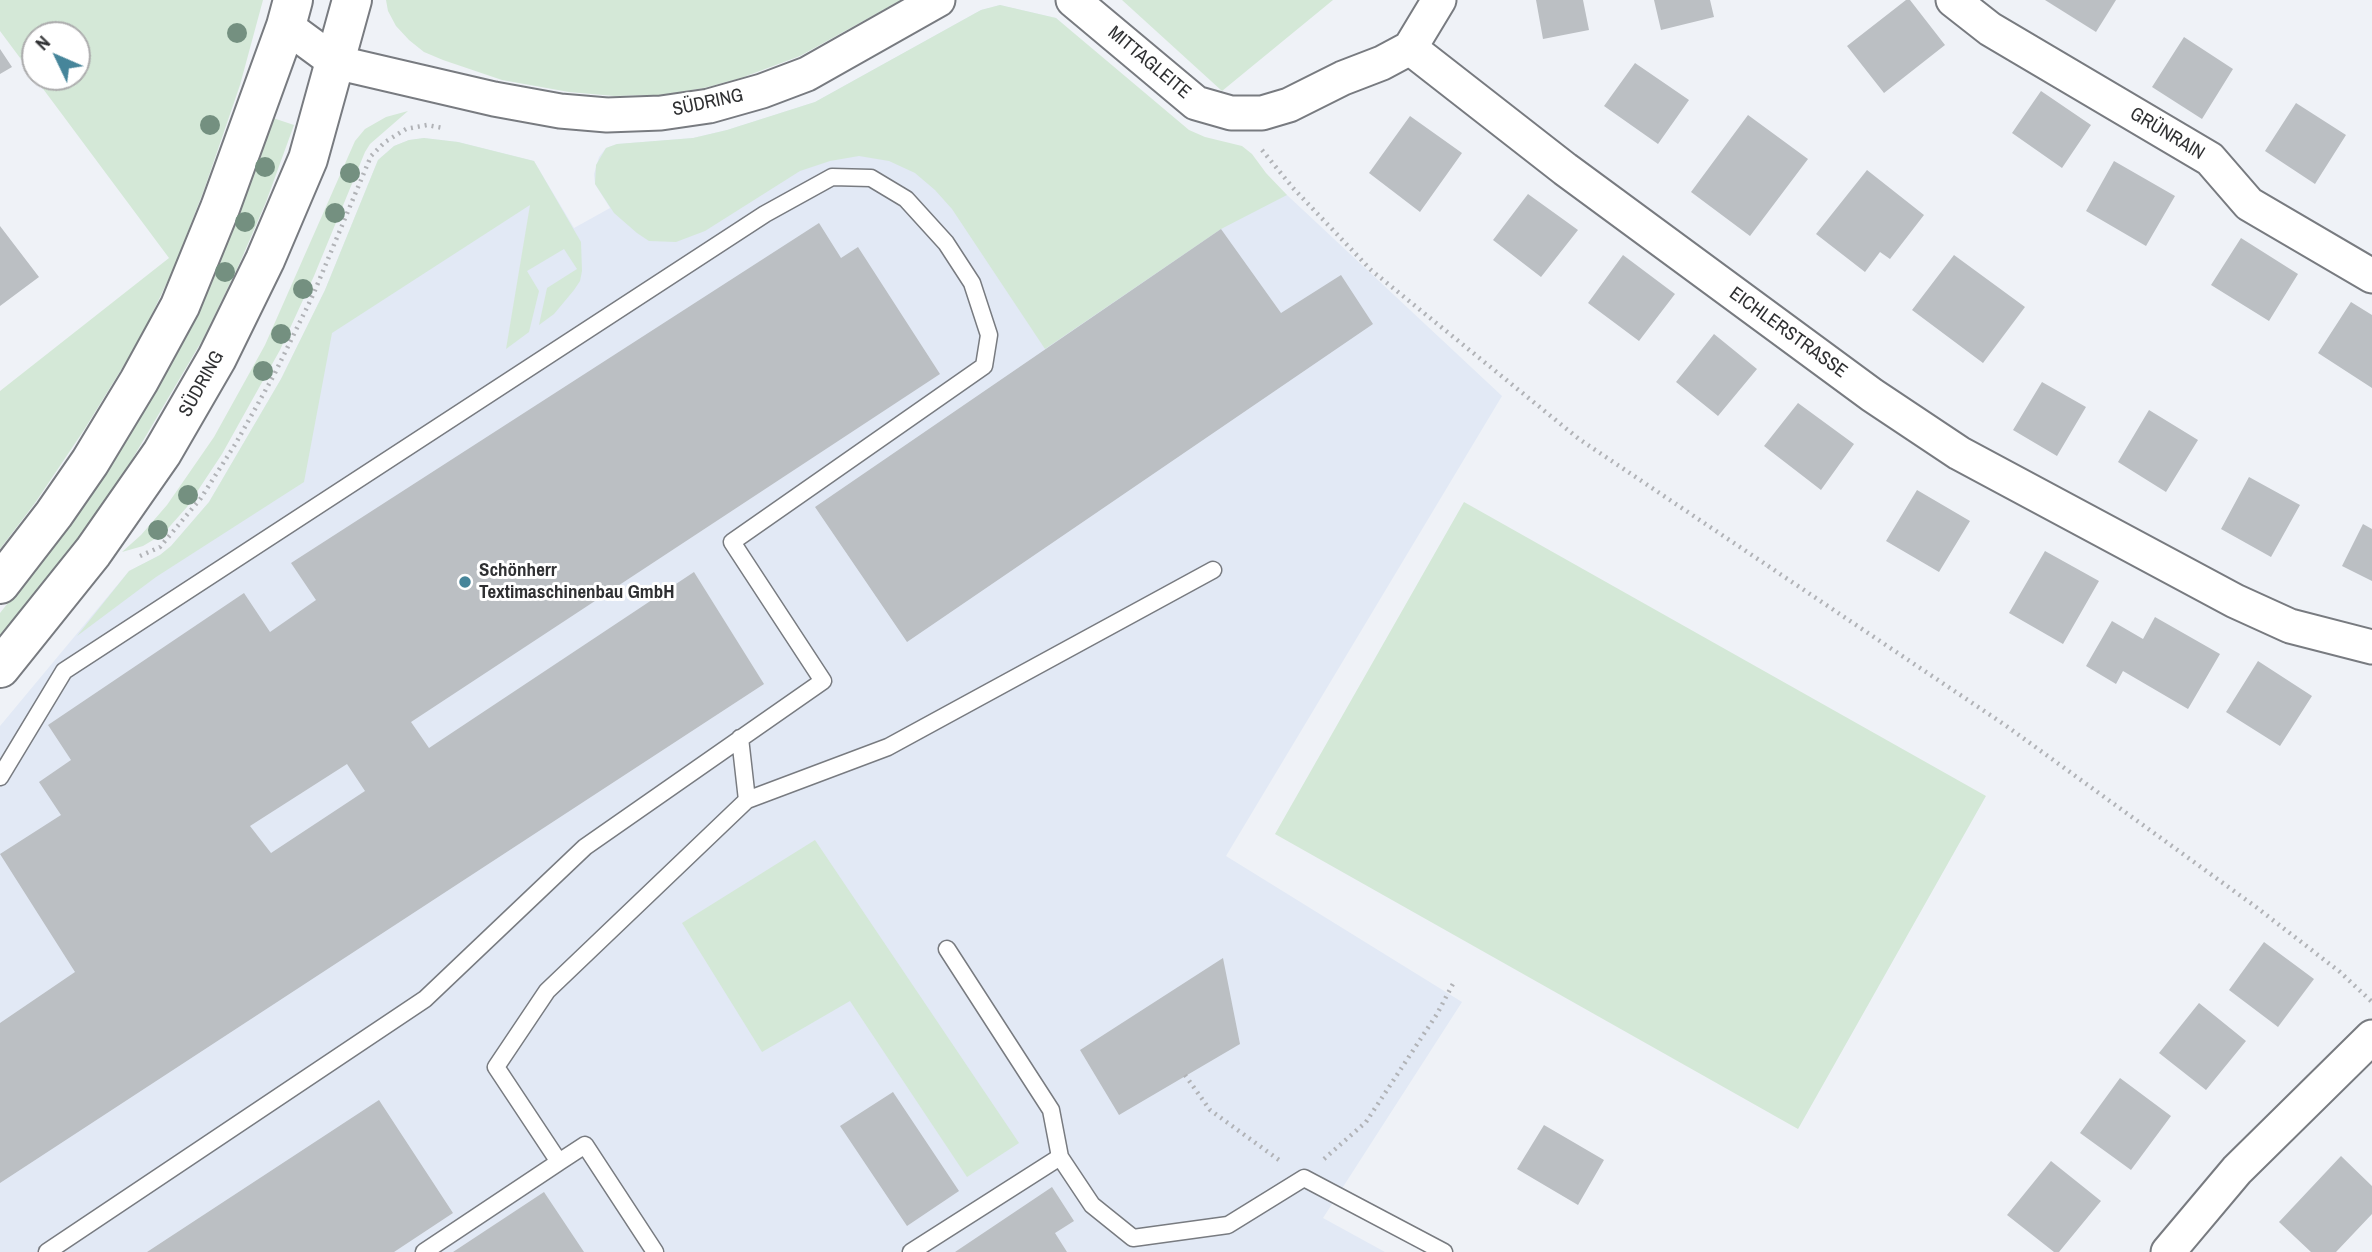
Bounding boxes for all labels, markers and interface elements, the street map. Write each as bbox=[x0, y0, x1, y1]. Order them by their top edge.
north arrow bbox=[21, 21, 91, 91]
street label: MITTAGLEITE bbox=[1103, 22, 1195, 104]
text: N bbox=[29, 30, 56, 56]
street label: SÜDRING bbox=[670, 84, 746, 122]
street label: GRÜNRAIN bbox=[2126, 103, 2208, 165]
street label: EICHLERSTRASSE bbox=[1725, 283, 1851, 383]
street label: SÜDRING bbox=[175, 347, 229, 421]
place label: Schönherr Textimaschinenbau GmbH bbox=[479, 560, 674, 604]
marker: Schönherr Textimaschinenbau GmbH bbox=[457, 574, 473, 590]

